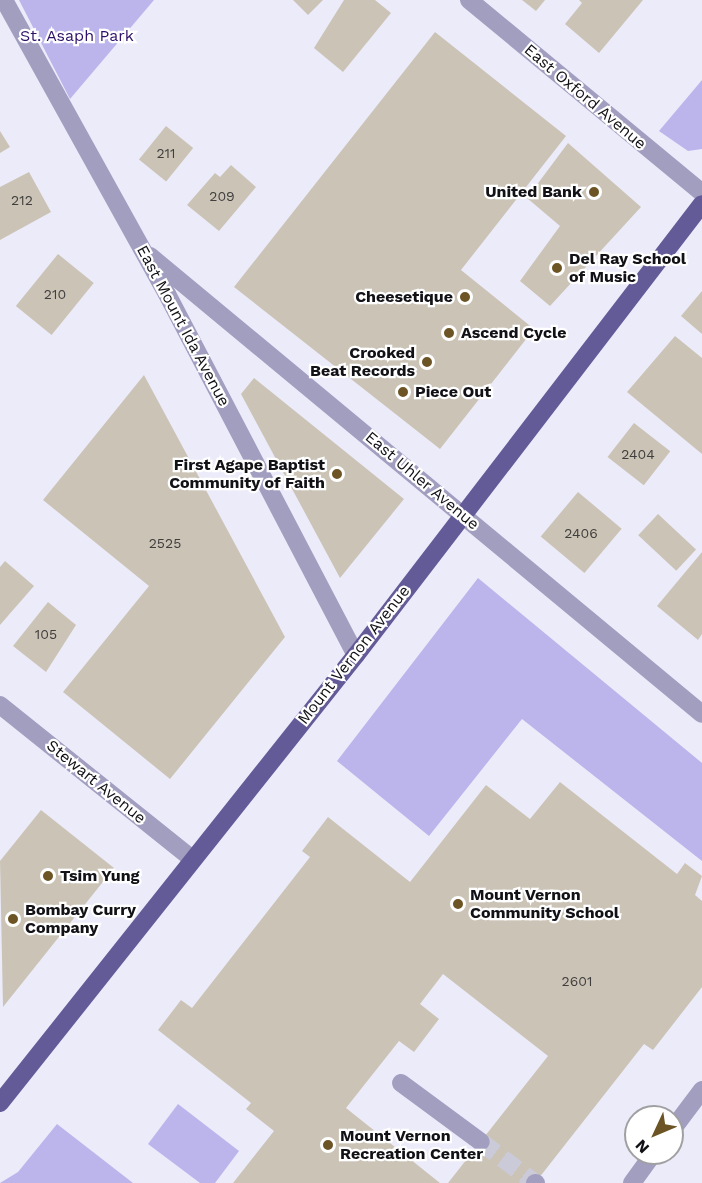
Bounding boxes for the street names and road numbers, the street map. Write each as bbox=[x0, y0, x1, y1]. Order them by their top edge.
street label: East Oxford Avenue bbox=[520, 40, 650, 154]
street label: East Mount Ida Avenue bbox=[132, 242, 234, 410]
street label: East Uhler Avenue bbox=[361, 427, 483, 535]
street label: Mount Vernon Avenue bbox=[294, 581, 414, 729]
street label: Stewart Avenue bbox=[42, 736, 150, 828]

